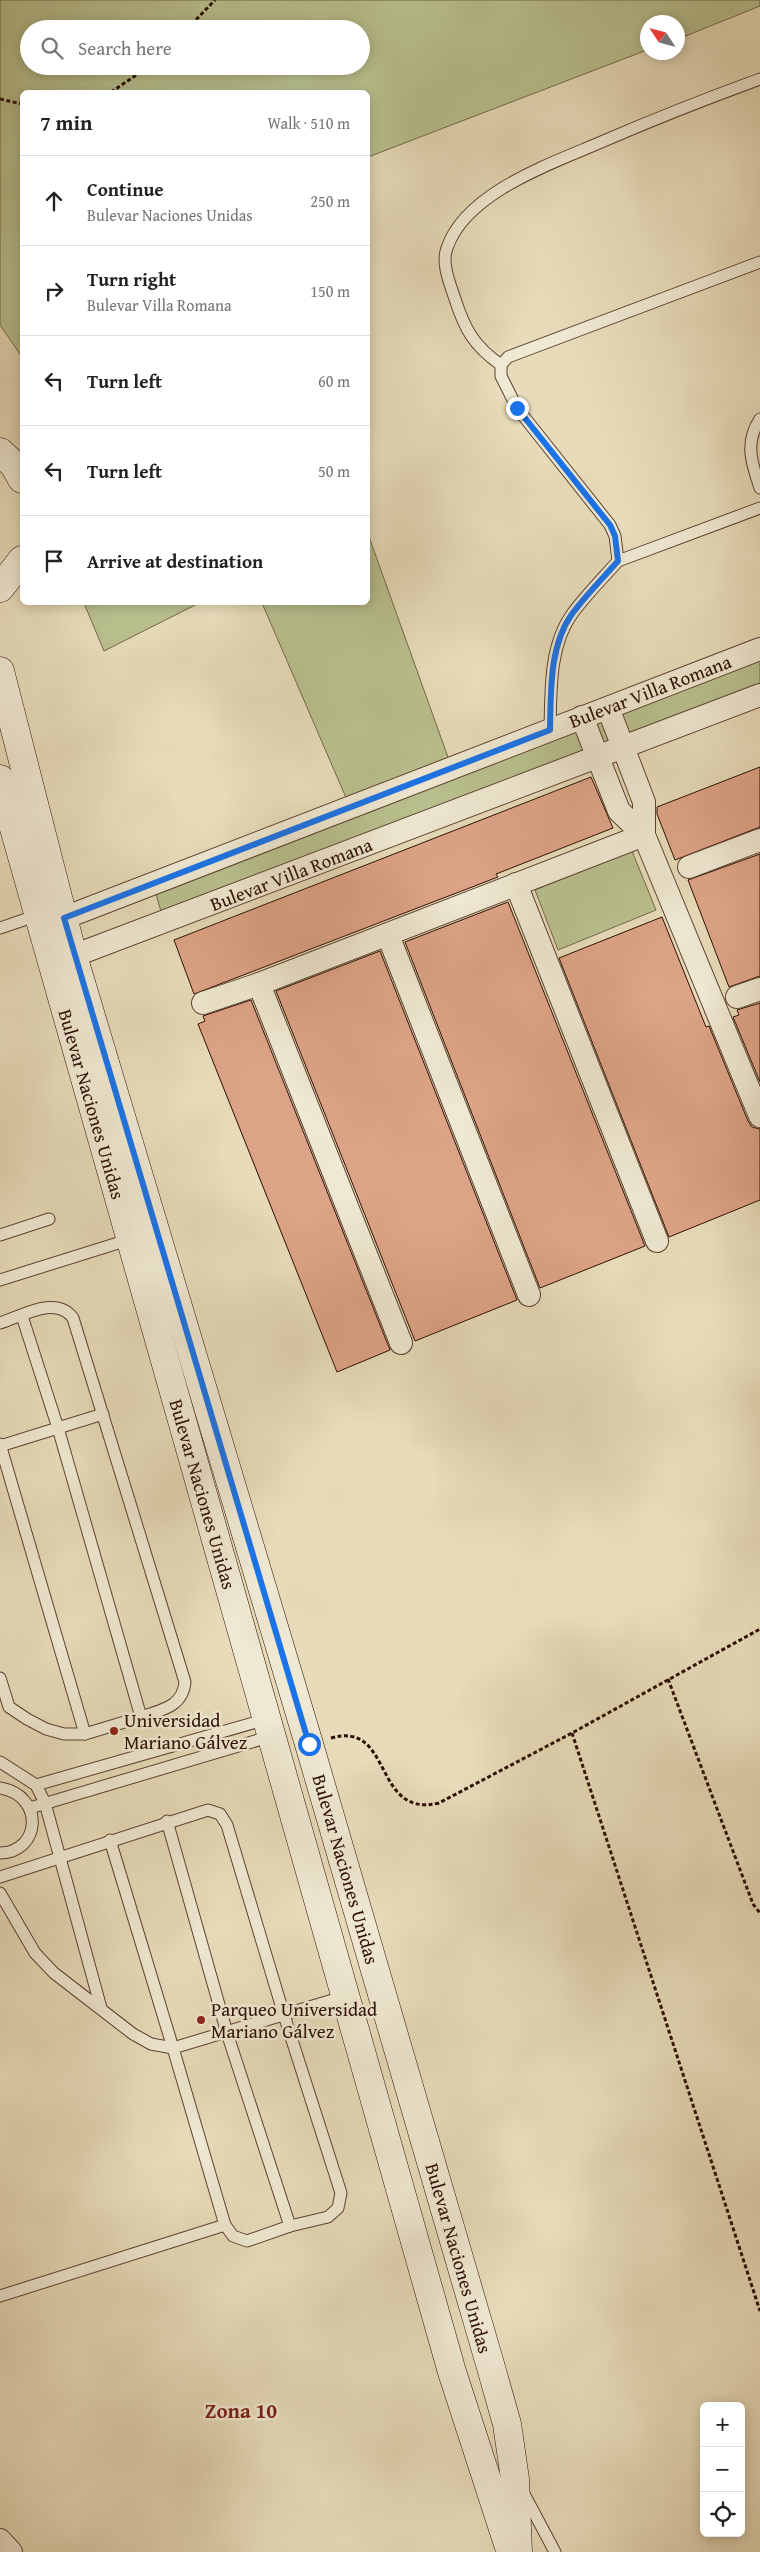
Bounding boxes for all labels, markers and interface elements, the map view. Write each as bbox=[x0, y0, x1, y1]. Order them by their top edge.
north arrow bbox=[640, 15, 685, 60]
search box bbox=[20, 20, 370, 75]
icon: search bbox=[38, 34, 66, 62]
text: Search here bbox=[78, 34, 172, 62]
text: 7 min bbox=[40, 107, 92, 138]
text: Walk · 510 m bbox=[267, 111, 350, 135]
text: Continue bbox=[87, 175, 164, 203]
icon: ahead bbox=[40, 187, 68, 215]
text: 250 m bbox=[310, 189, 350, 213]
text: Bulevar Naciones Unidas bbox=[87, 203, 253, 227]
text: Turn right bbox=[87, 265, 176, 293]
icon: right bbox=[40, 277, 68, 305]
text: 150 m bbox=[310, 279, 350, 303]
text: Bulevar Villa Romana bbox=[87, 293, 232, 317]
icon: left bbox=[40, 367, 68, 395]
text: Turn left bbox=[87, 367, 162, 395]
text: 60 m bbox=[318, 369, 350, 393]
route end bbox=[506, 397, 529, 420]
icon: left bbox=[40, 457, 68, 485]
text: Turn left bbox=[87, 457, 162, 485]
text: 50 m bbox=[318, 459, 350, 483]
icon: arrive bbox=[40, 547, 68, 575]
text: Arrive at destination bbox=[87, 547, 263, 575]
street label: Bulevar Villa Romana bbox=[565, 647, 735, 735]
street label: Bulevar Villa Romana bbox=[206, 830, 376, 918]
street label: Bulevar Naciones Unidas bbox=[51, 1006, 133, 1202]
street label: Bulevar Naciones Unidas bbox=[162, 1396, 244, 1592]
place label: Universidad Mariano Gálvez bbox=[124, 1706, 247, 1756]
marker: Universidad Mariano Gálvez bbox=[108, 1725, 120, 1737]
route start bbox=[298, 1733, 321, 1756]
street label: Bulevar Naciones Unidas bbox=[305, 1771, 387, 1967]
place label: Parqueo Universidad Mariano Gálvez bbox=[211, 1995, 378, 2045]
marker: Parqueo Universidad Mariano Gálvez bbox=[195, 2014, 207, 2026]
street label: Bulevar Naciones Unidas bbox=[418, 2160, 500, 2356]
district label: Zona 10 bbox=[205, 2395, 277, 2426]
map controls bbox=[700, 2402, 745, 2537]
button: + bbox=[700, 2402, 745, 2447]
button: − bbox=[700, 2447, 745, 2492]
button: locate bbox=[700, 2492, 745, 2537]

